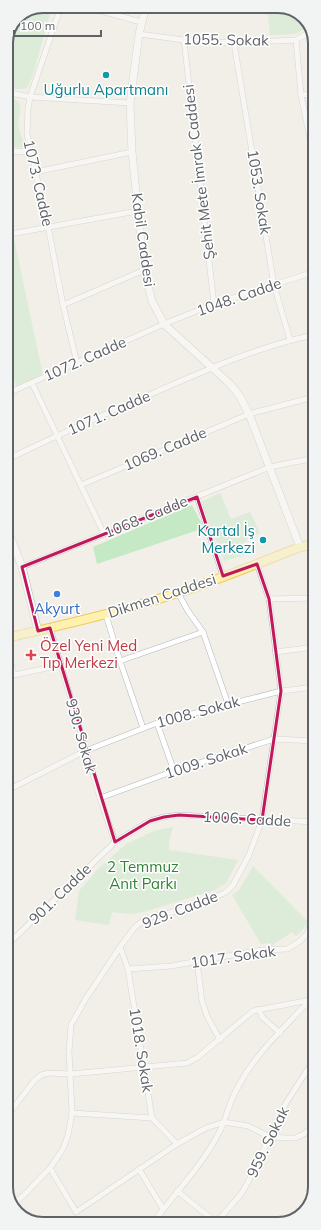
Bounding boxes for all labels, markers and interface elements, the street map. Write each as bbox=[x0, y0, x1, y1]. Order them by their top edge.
scale bar bbox=[14, 12, 101, 38]
text: 100 m bbox=[20, 18, 55, 33]
street label: 1055. Sokak bbox=[183, 29, 269, 50]
marker: Uğurlu Apartmanı bbox=[101, 70, 111, 80]
place label: Uğurlu Apartmanı bbox=[44, 80, 168, 99]
street label: Şehit Mete İmrak Caddesi bbox=[178, 83, 219, 261]
street label: 1073. Cadde bbox=[19, 138, 58, 228]
street label: 1053. Sokak bbox=[243, 148, 276, 236]
street label: Kabil Caddesi bbox=[127, 192, 159, 288]
street label: 1048. Cadde bbox=[194, 273, 284, 320]
street label: 1072. Cadde bbox=[41, 332, 129, 385]
street label: 1071. Cadde bbox=[65, 386, 153, 439]
street label: 1069. Cadde bbox=[120, 423, 209, 475]
street label: 1068. Cadde bbox=[101, 491, 190, 542]
place label: Kartal İş Merkezi bbox=[198, 521, 255, 557]
marker: Kartal İş Merkezi bbox=[258, 535, 268, 545]
street label: Dikmen Caddesi bbox=[105, 569, 218, 622]
marker: Akyurt bbox=[52, 589, 62, 599]
place label: Akyurt bbox=[34, 599, 80, 618]
place label: Özel Yeni Med Tıp Merkezi bbox=[40, 636, 137, 672]
marker: Özel Yeni Med Tıp Merkezi bbox=[25, 649, 37, 661]
street label: 1008. Sokak bbox=[154, 691, 242, 732]
street label: 930. Sokak bbox=[62, 696, 101, 776]
street label: 1009. Sokak bbox=[162, 738, 250, 783]
street label: 1006. Cadde bbox=[202, 807, 292, 830]
park label: 2 Temmuz Anıt Parkı bbox=[107, 857, 179, 893]
street label: 901. Cadde bbox=[24, 859, 95, 928]
street label: 929. Cadde bbox=[139, 886, 220, 933]
street label: 1017. Sokak bbox=[189, 941, 277, 972]
street label: 1018. Sokak bbox=[125, 1006, 158, 1094]
street label: 959. Sokak bbox=[242, 1103, 293, 1180]

